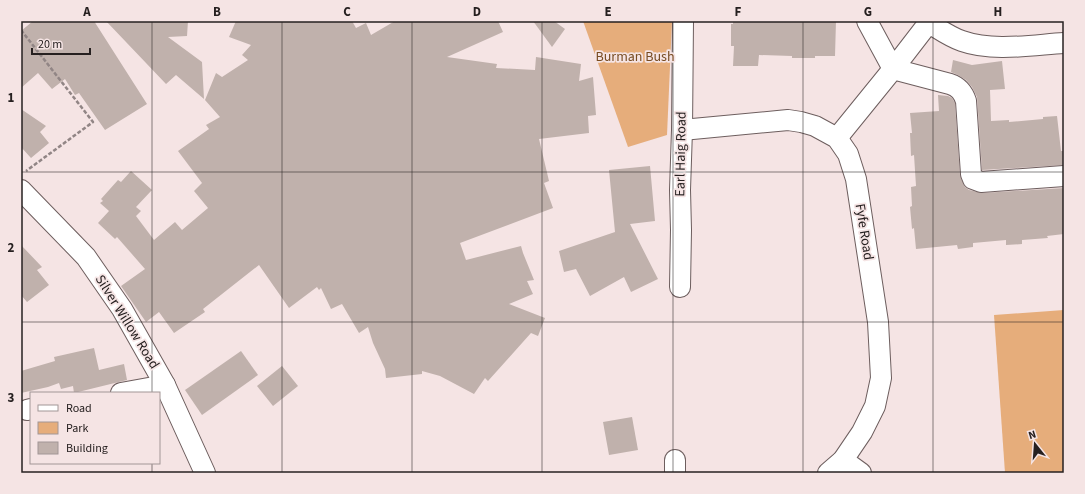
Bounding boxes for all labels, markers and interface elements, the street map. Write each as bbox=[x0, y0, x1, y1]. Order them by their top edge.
text: A bbox=[82, 3, 91, 21]
text: B bbox=[213, 3, 221, 21]
text: C bbox=[343, 3, 351, 21]
text: D bbox=[473, 3, 481, 21]
text: E bbox=[604, 3, 612, 21]
text: F bbox=[735, 3, 742, 21]
text: G bbox=[864, 3, 872, 21]
text: H bbox=[994, 3, 1002, 21]
scale bar bbox=[32, 30, 90, 56]
text: 20 m bbox=[38, 36, 62, 53]
park label: Burman Bush bbox=[595, 47, 675, 67]
text: 1 bbox=[8, 89, 15, 107]
street label: Earl Haig Road bbox=[670, 111, 692, 197]
street label: Fyfe Road bbox=[850, 202, 878, 262]
text: 2 bbox=[8, 239, 15, 257]
street label: Silver Willow Road bbox=[90, 271, 164, 373]
text: 3 bbox=[8, 389, 15, 407]
legend bbox=[30, 392, 160, 464]
text: Road bbox=[66, 400, 92, 417]
text: Park bbox=[66, 420, 88, 437]
north arrow bbox=[1015, 424, 1055, 464]
text: N bbox=[1027, 427, 1038, 443]
text: Building bbox=[66, 440, 108, 457]

